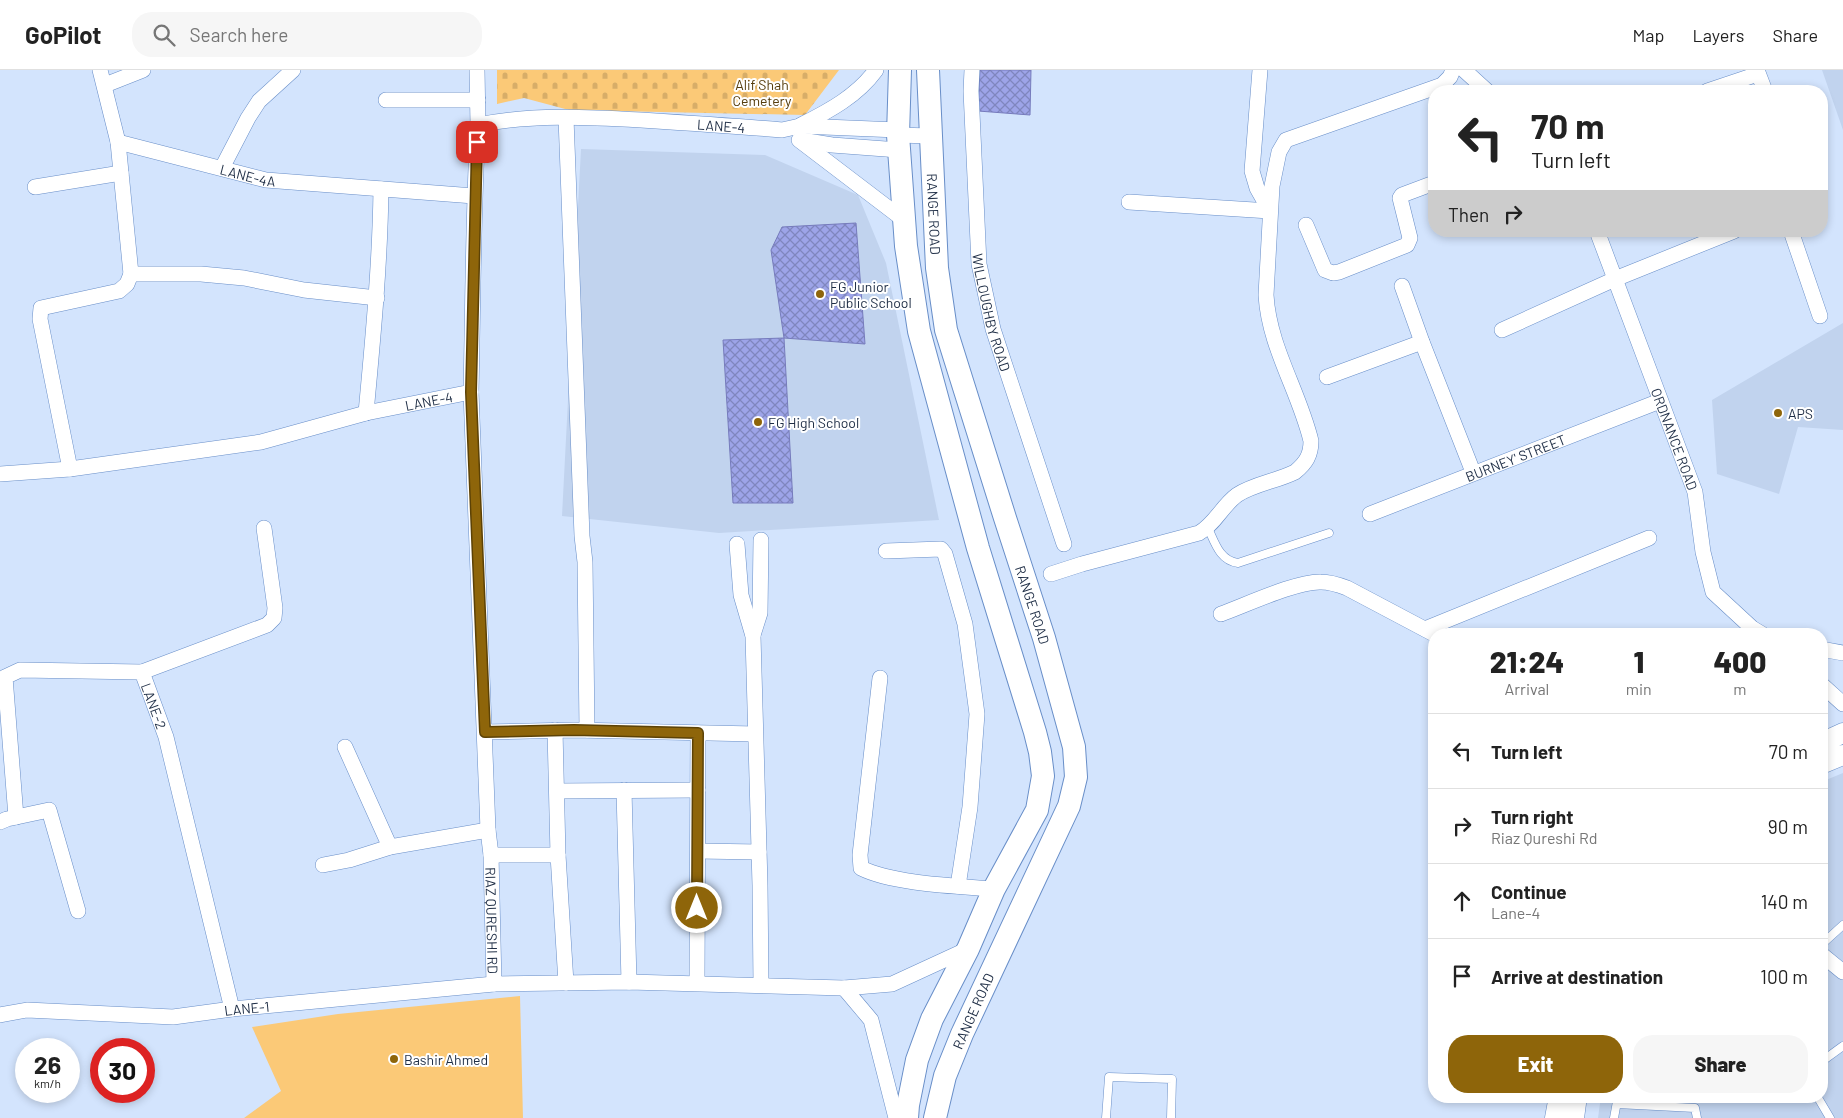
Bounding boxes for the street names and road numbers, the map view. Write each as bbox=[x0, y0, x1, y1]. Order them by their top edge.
street label: LANE-4 bbox=[697, 115, 746, 136]
street label: LANE-4A bbox=[218, 160, 277, 189]
street label: RANGE ROAD bbox=[924, 173, 945, 255]
street label: WILLOUGHBY ROAD bbox=[970, 253, 1015, 373]
street label: ORDNANCE ROAD bbox=[1648, 385, 1702, 492]
street label: LANE-4 bbox=[404, 387, 454, 413]
street label: BURNEY' STREET bbox=[1463, 430, 1568, 485]
street label: RANGE ROAD bbox=[1012, 563, 1054, 646]
street label: LANE-2 bbox=[138, 680, 171, 731]
street label: RIAZ QURESHI RD bbox=[483, 867, 502, 974]
street label: RANGE ROAD bbox=[949, 970, 997, 1052]
street label: LANE-1 bbox=[223, 997, 270, 1018]

